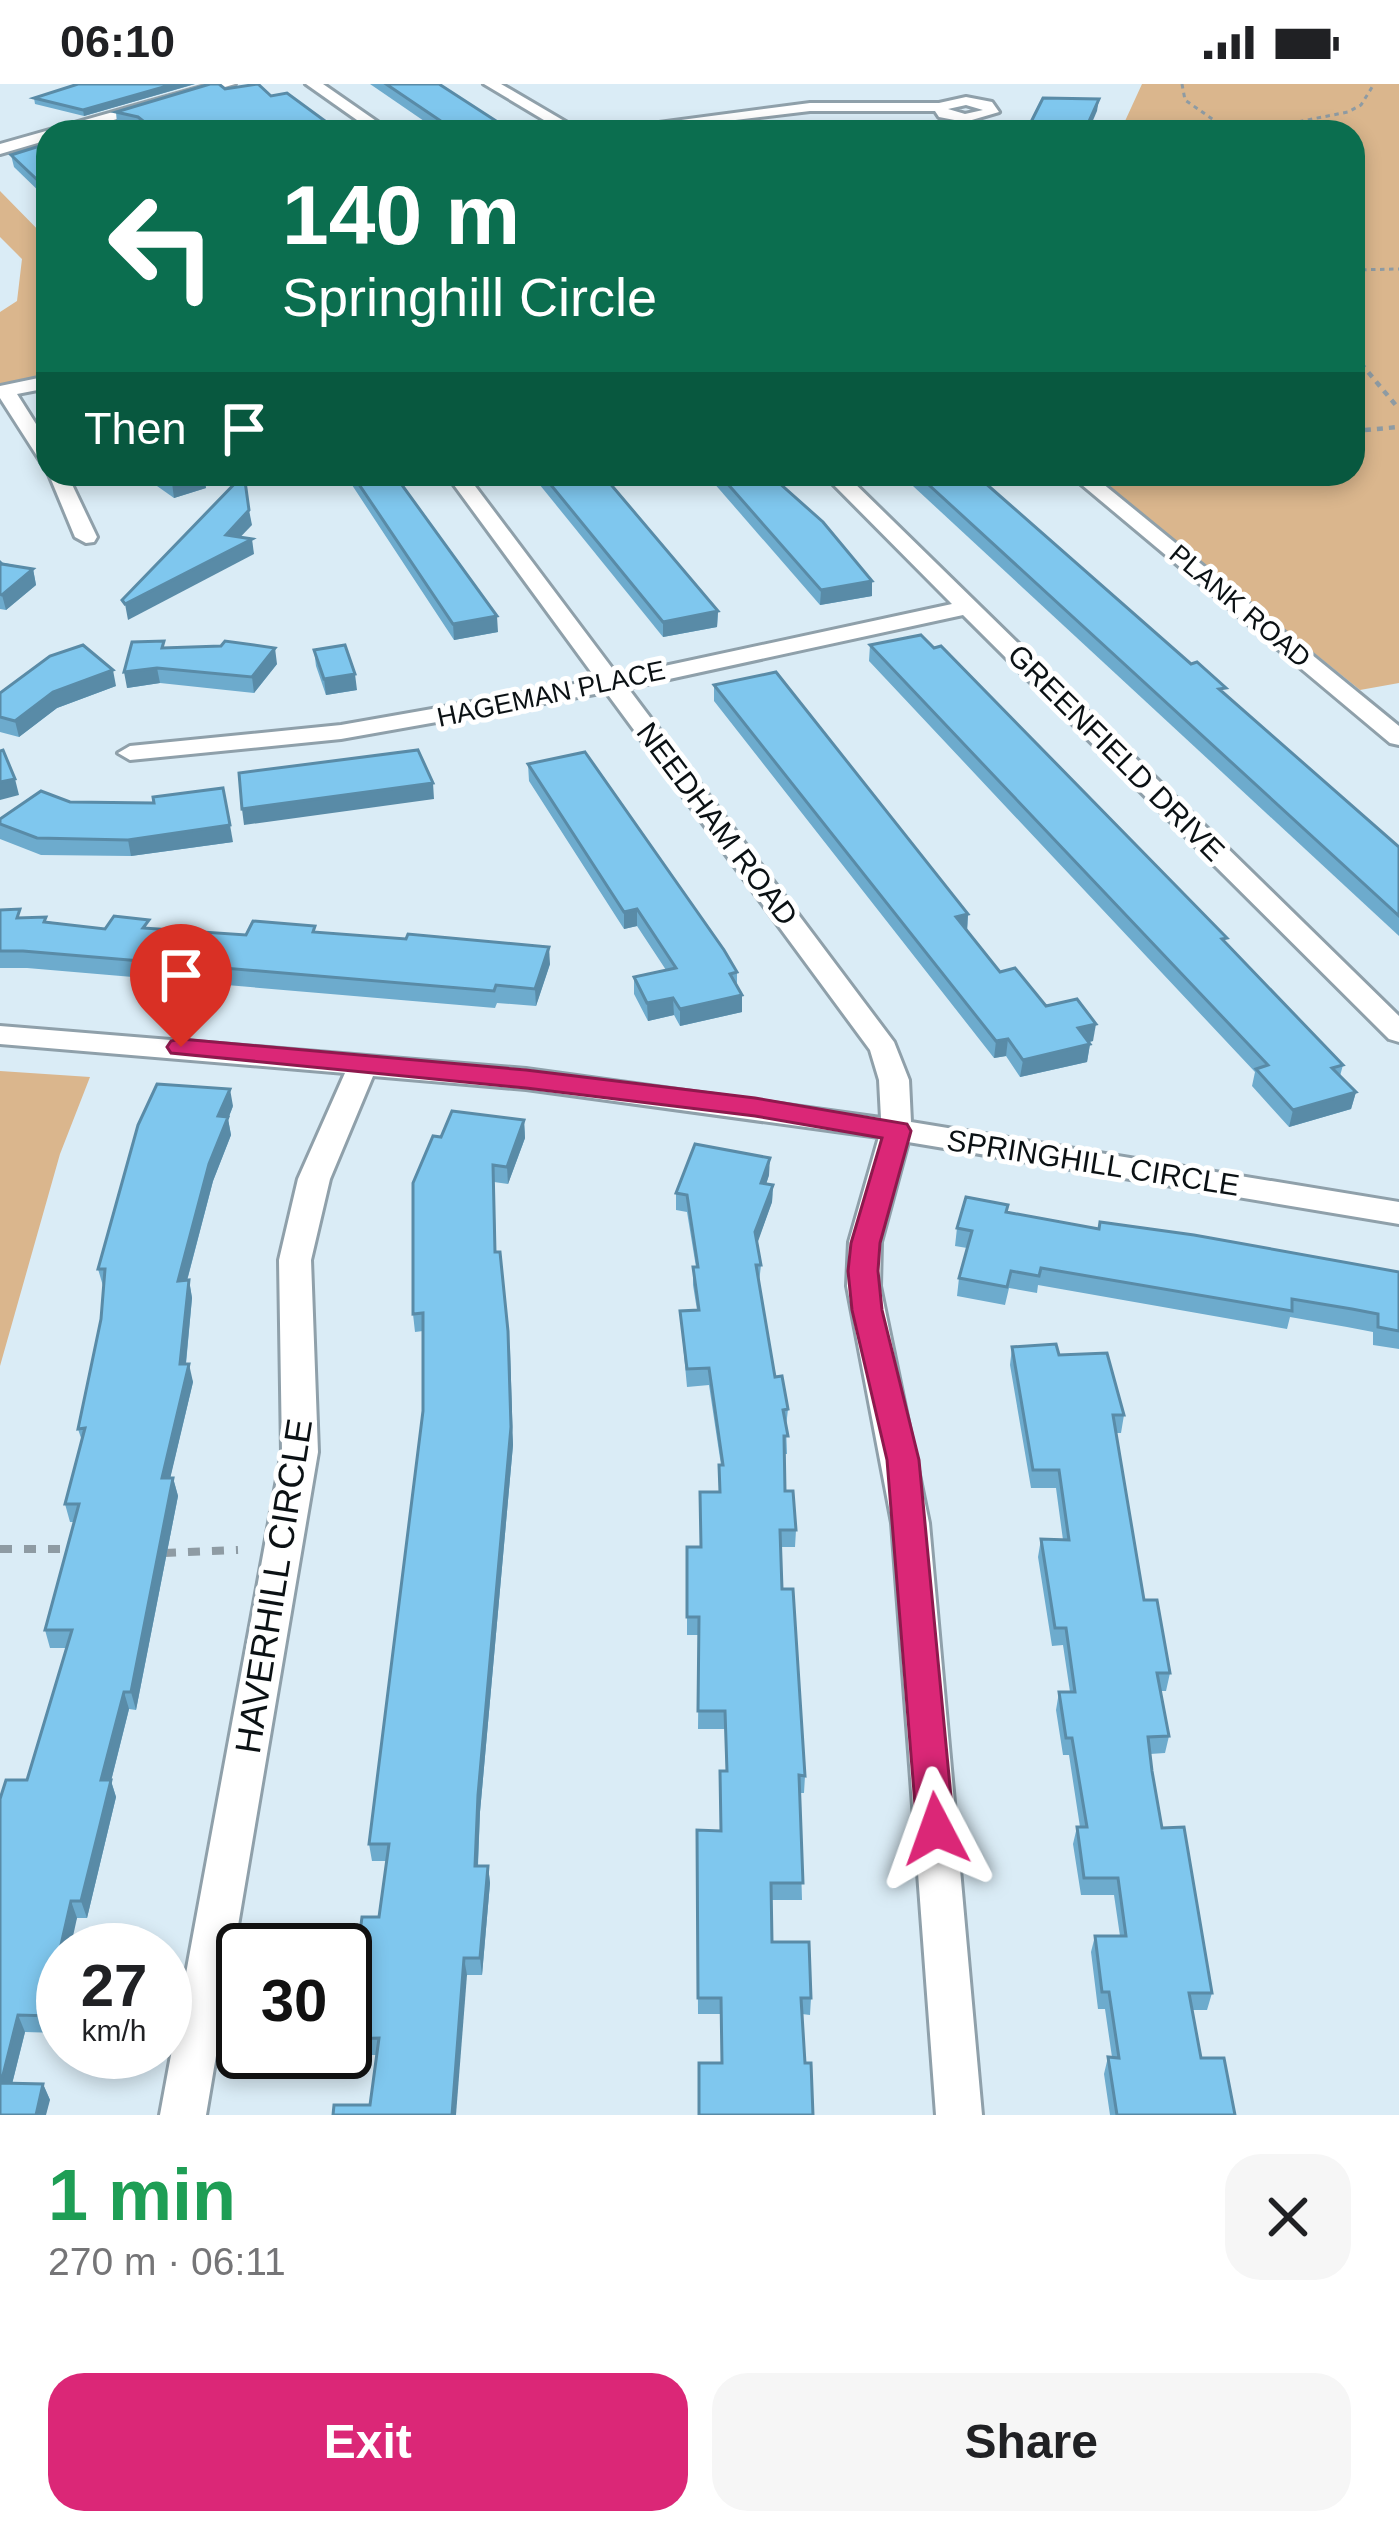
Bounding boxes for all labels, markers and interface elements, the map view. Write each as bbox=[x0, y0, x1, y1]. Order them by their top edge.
text: 06:10 bbox=[60, 16, 175, 67]
icon: left bbox=[84, 168, 240, 324]
text: 140 m bbox=[282, 168, 520, 262]
text: Springhill Circle bbox=[282, 267, 657, 327]
icon: arrive bbox=[211, 396, 277, 462]
text: Then bbox=[84, 403, 187, 454]
street label: PLANK ROAD bbox=[1164, 539, 1316, 673]
street label: GREENFIELD DRIVE bbox=[1002, 638, 1231, 867]
street label: HAGEMAN PLACE bbox=[434, 655, 668, 733]
street label: NEEDHAM ROAD bbox=[630, 716, 804, 931]
pin bbox=[130, 924, 232, 1047]
icon: arrive bbox=[148, 942, 214, 1008]
street label: SPRINGHILL CIRCLE bbox=[944, 1123, 1242, 1202]
street label: HAVERHILL CIRCLE bbox=[227, 1416, 320, 1756]
position arrow bbox=[873, 1766, 999, 1892]
speed limit sign: 30 bbox=[216, 1923, 372, 2079]
text: 27 bbox=[81, 1952, 147, 2019]
text: km/h bbox=[81, 2014, 147, 2047]
button: close bbox=[1225, 2154, 1351, 2280]
text: 1 min bbox=[48, 2155, 236, 2235]
text: 270 m · 06:11 bbox=[48, 2240, 286, 2283]
button: Exit bbox=[48, 2373, 688, 2511]
button: Share bbox=[712, 2373, 1351, 2511]

